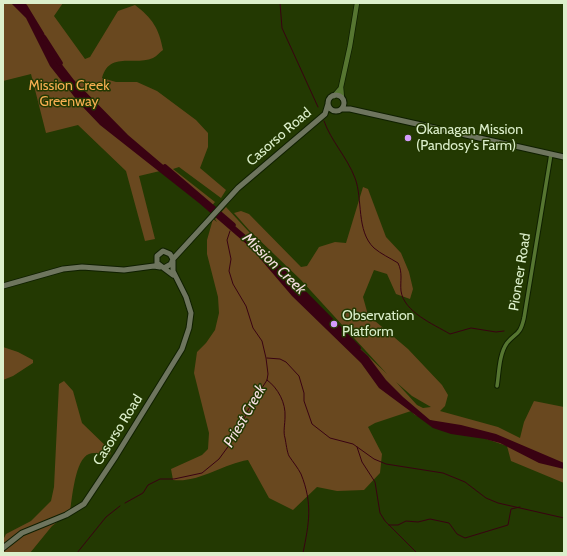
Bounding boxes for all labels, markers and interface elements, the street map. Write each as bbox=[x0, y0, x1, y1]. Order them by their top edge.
park label: Mission Creek Greenway bbox=[29, 78, 109, 110]
street label: Casorso Road bbox=[243, 104, 315, 170]
place label: Okanagan Mission (Pandosy's Farm) bbox=[416, 122, 523, 154]
marker: Okanagan Mission (Pandosy's Farm) bbox=[403, 133, 413, 143]
water label: Mission Creek bbox=[239, 229, 309, 299]
street label: Pioneer Road bbox=[506, 232, 534, 312]
place label: Observation Platform bbox=[342, 308, 414, 340]
marker: Observation Platform bbox=[329, 319, 339, 329]
water label: Priest Creek bbox=[220, 382, 270, 450]
street label: Casorso Road bbox=[90, 392, 146, 468]

